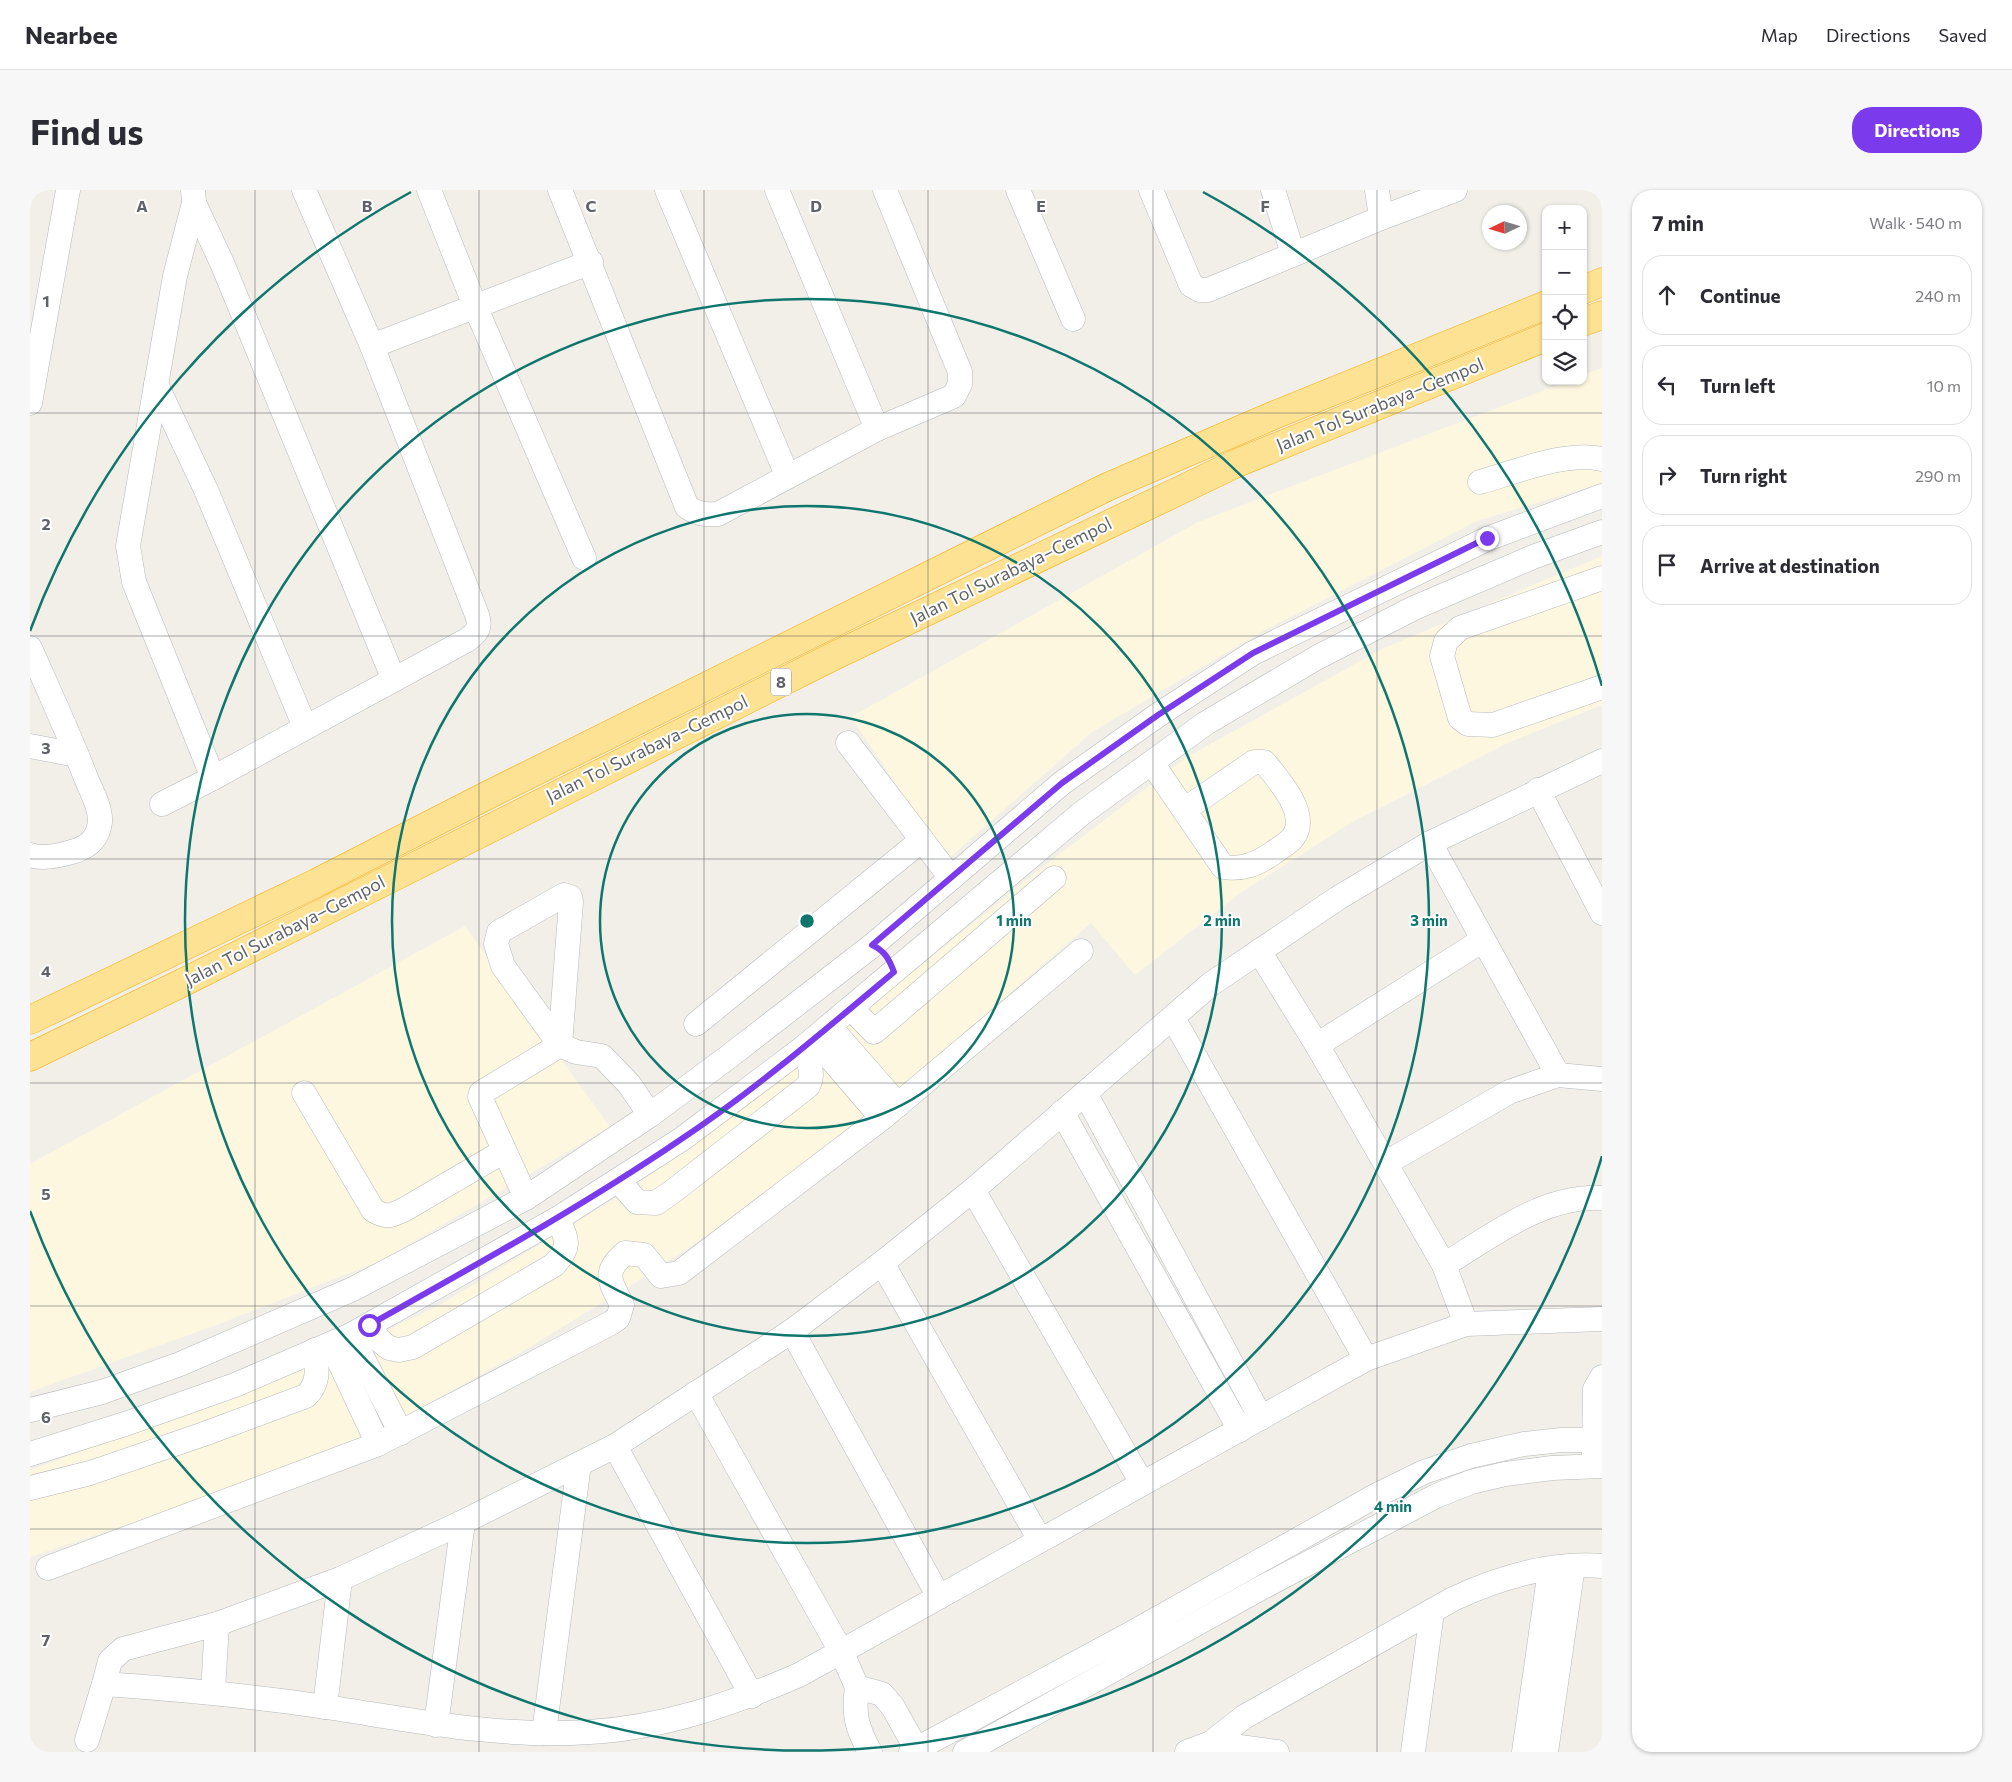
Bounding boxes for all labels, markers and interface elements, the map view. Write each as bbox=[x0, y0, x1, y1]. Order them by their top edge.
text: Nearbee bbox=[25, 20, 118, 49]
text: Map bbox=[1761, 24, 1798, 46]
text: Directions bbox=[1826, 24, 1910, 46]
text: Saved bbox=[1938, 24, 1987, 46]
button: Directions bbox=[1852, 107, 1982, 153]
text: Find us bbox=[30, 109, 144, 152]
text: A bbox=[136, 196, 148, 215]
text: B bbox=[362, 196, 373, 215]
text: C bbox=[586, 196, 597, 215]
text: D bbox=[810, 196, 822, 215]
text: E bbox=[1036, 196, 1046, 215]
text: F bbox=[1260, 196, 1270, 215]
north arrow bbox=[1482, 205, 1527, 250]
map controls bbox=[1542, 205, 1587, 385]
button: + bbox=[1542, 205, 1587, 250]
text: 7 min bbox=[1652, 210, 1704, 235]
text: Walk · 540 m bbox=[1869, 213, 1962, 232]
button: − bbox=[1542, 250, 1587, 295]
icon: ahead bbox=[1653, 281, 1681, 309]
text: Continue bbox=[1700, 284, 1780, 307]
text: 240 m bbox=[1915, 286, 1961, 305]
text: 1 bbox=[42, 291, 50, 310]
button: locate bbox=[1542, 295, 1587, 340]
button: layers bbox=[1542, 340, 1587, 385]
street label: Jalan Tol Surabaya–Gempol bbox=[1273, 352, 1487, 456]
icon: left bbox=[1653, 371, 1681, 399]
text: Turn left bbox=[1700, 374, 1775, 397]
text: 10 m bbox=[1927, 376, 1961, 395]
icon: right bbox=[1653, 461, 1681, 489]
text: Turn right bbox=[1700, 464, 1787, 487]
text: 290 m bbox=[1915, 466, 1961, 485]
street label: Jalan Tol Surabaya–Gempol bbox=[906, 512, 1115, 629]
text: 2 bbox=[41, 514, 51, 533]
route end bbox=[1476, 527, 1499, 550]
icon: arrive bbox=[1653, 551, 1681, 579]
text: Arrive at destination bbox=[1700, 554, 1880, 577]
road number: 8 bbox=[771, 668, 791, 696]
street label: Jalan Tol Surabaya–Gempol bbox=[542, 690, 751, 807]
text: 3 bbox=[41, 738, 51, 757]
street label: Jalan Tol Surabaya–Gempol bbox=[181, 870, 388, 990]
text: 1 min bbox=[996, 911, 1032, 929]
text: 2 min bbox=[1203, 911, 1241, 929]
text: 3 min bbox=[1410, 911, 1448, 929]
centre of rings bbox=[798, 912, 816, 930]
text: 4 bbox=[41, 961, 51, 980]
text: 5 bbox=[41, 1184, 51, 1203]
route start bbox=[358, 1314, 381, 1337]
text: 6 bbox=[41, 1407, 51, 1426]
text: 4 min bbox=[1374, 1497, 1412, 1515]
text: 7 bbox=[42, 1630, 51, 1649]

